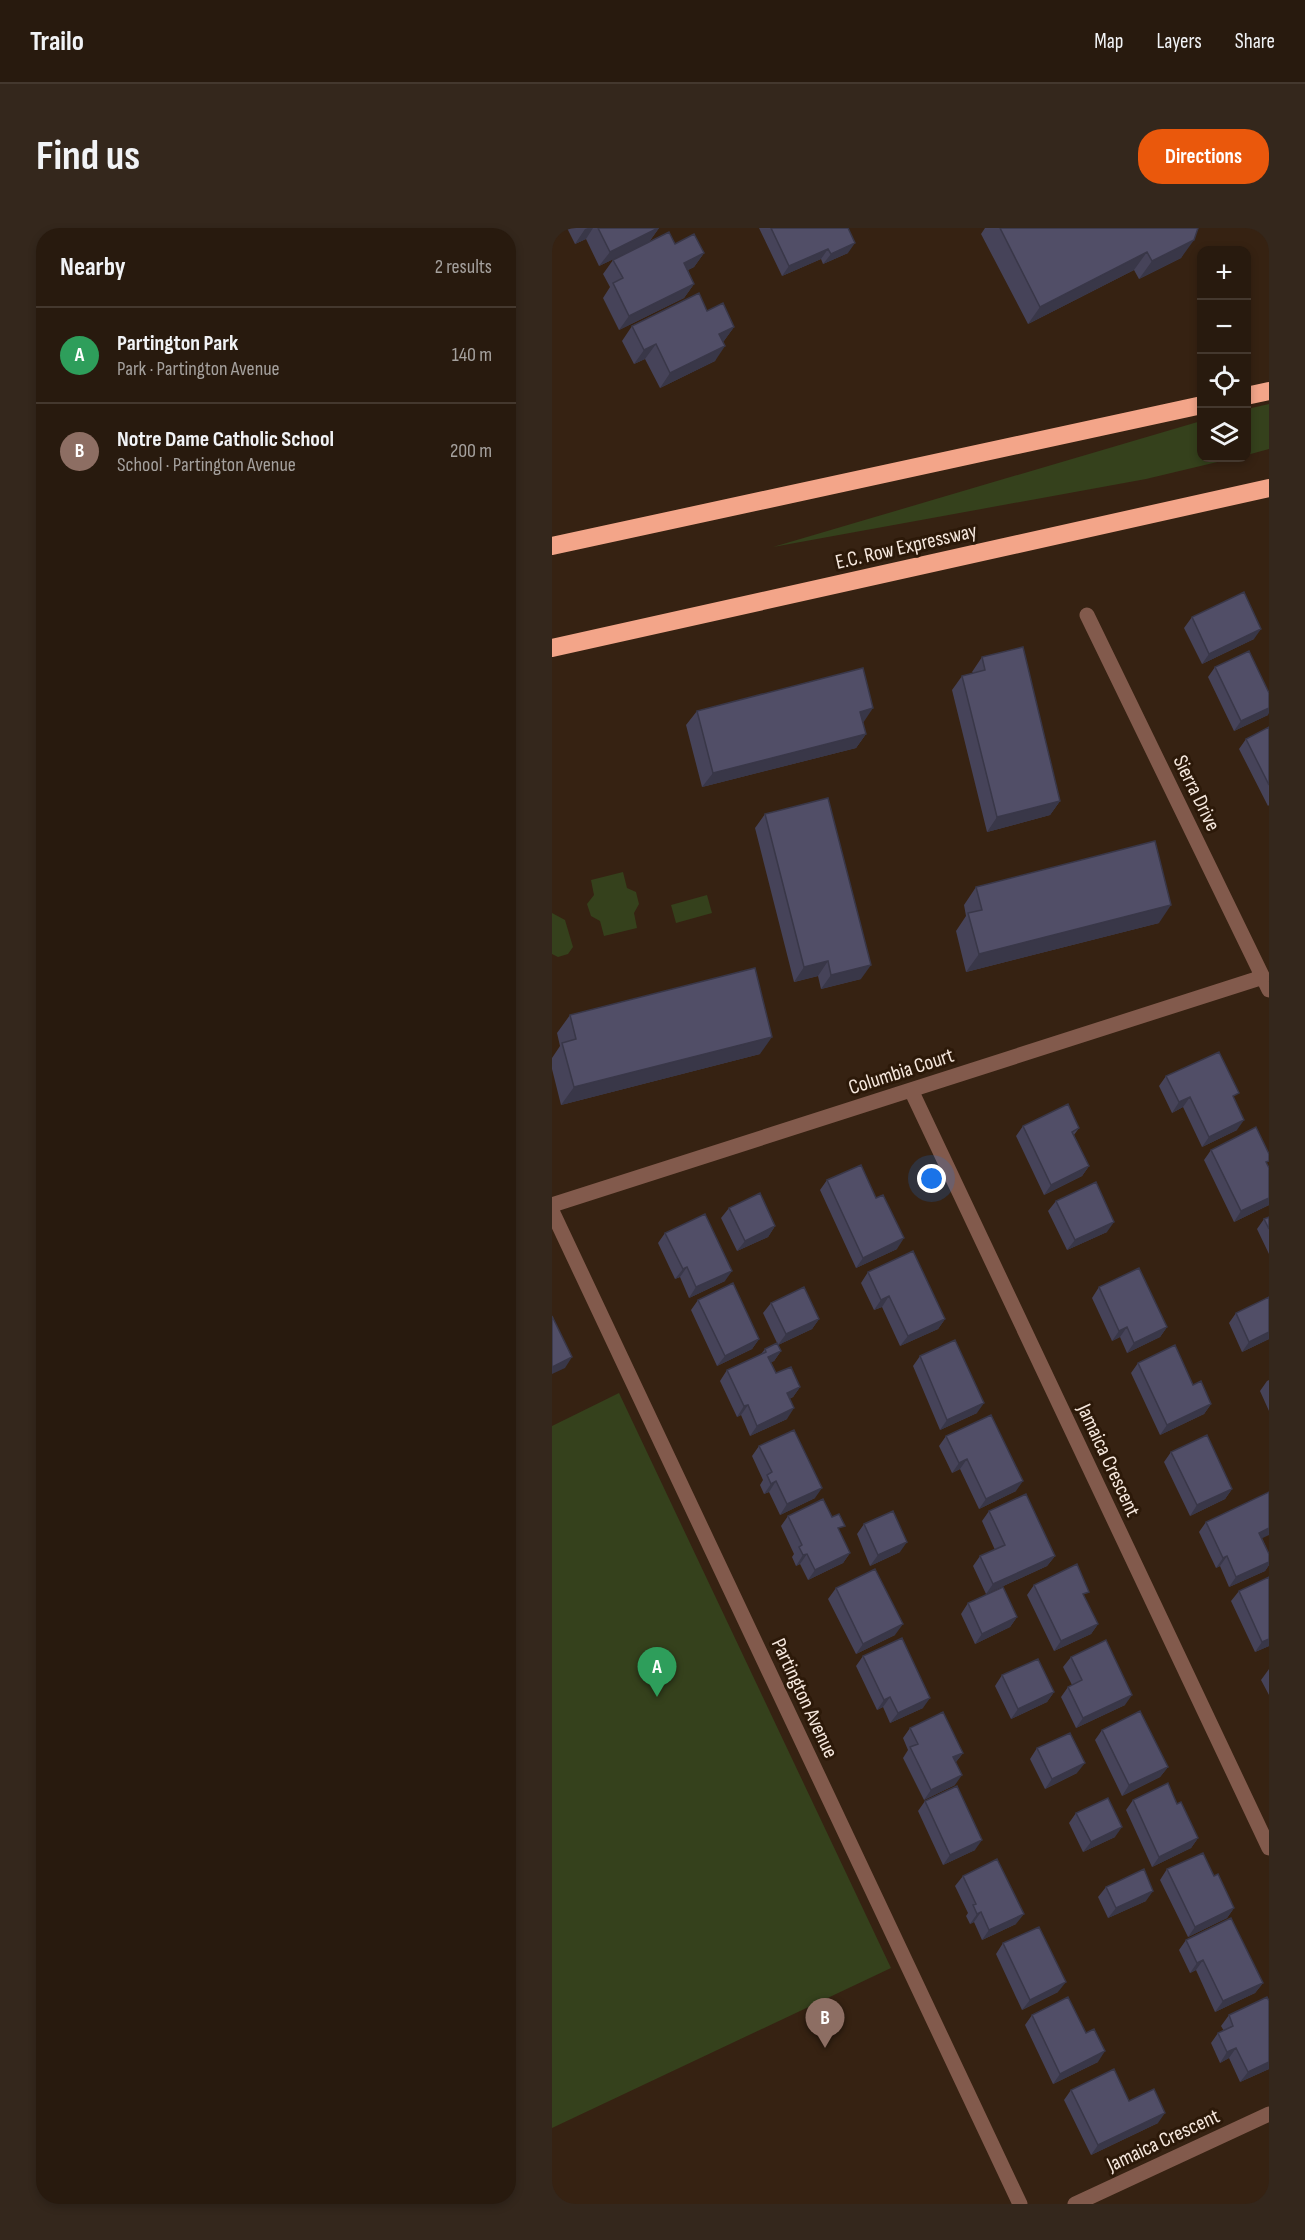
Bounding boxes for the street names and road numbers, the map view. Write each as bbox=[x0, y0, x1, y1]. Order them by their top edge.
street label: E.C. Row Expressway bbox=[833, 518, 979, 575]
street label: Sierra Drive bbox=[1168, 751, 1226, 835]
street label: Columbia Court bbox=[845, 1043, 957, 1100]
street label: Jamaica Crescent bbox=[1071, 1399, 1146, 1521]
street label: Partington Avenue bbox=[766, 1634, 843, 1762]
street label: Jamaica Crescent bbox=[1102, 2103, 1224, 2178]

